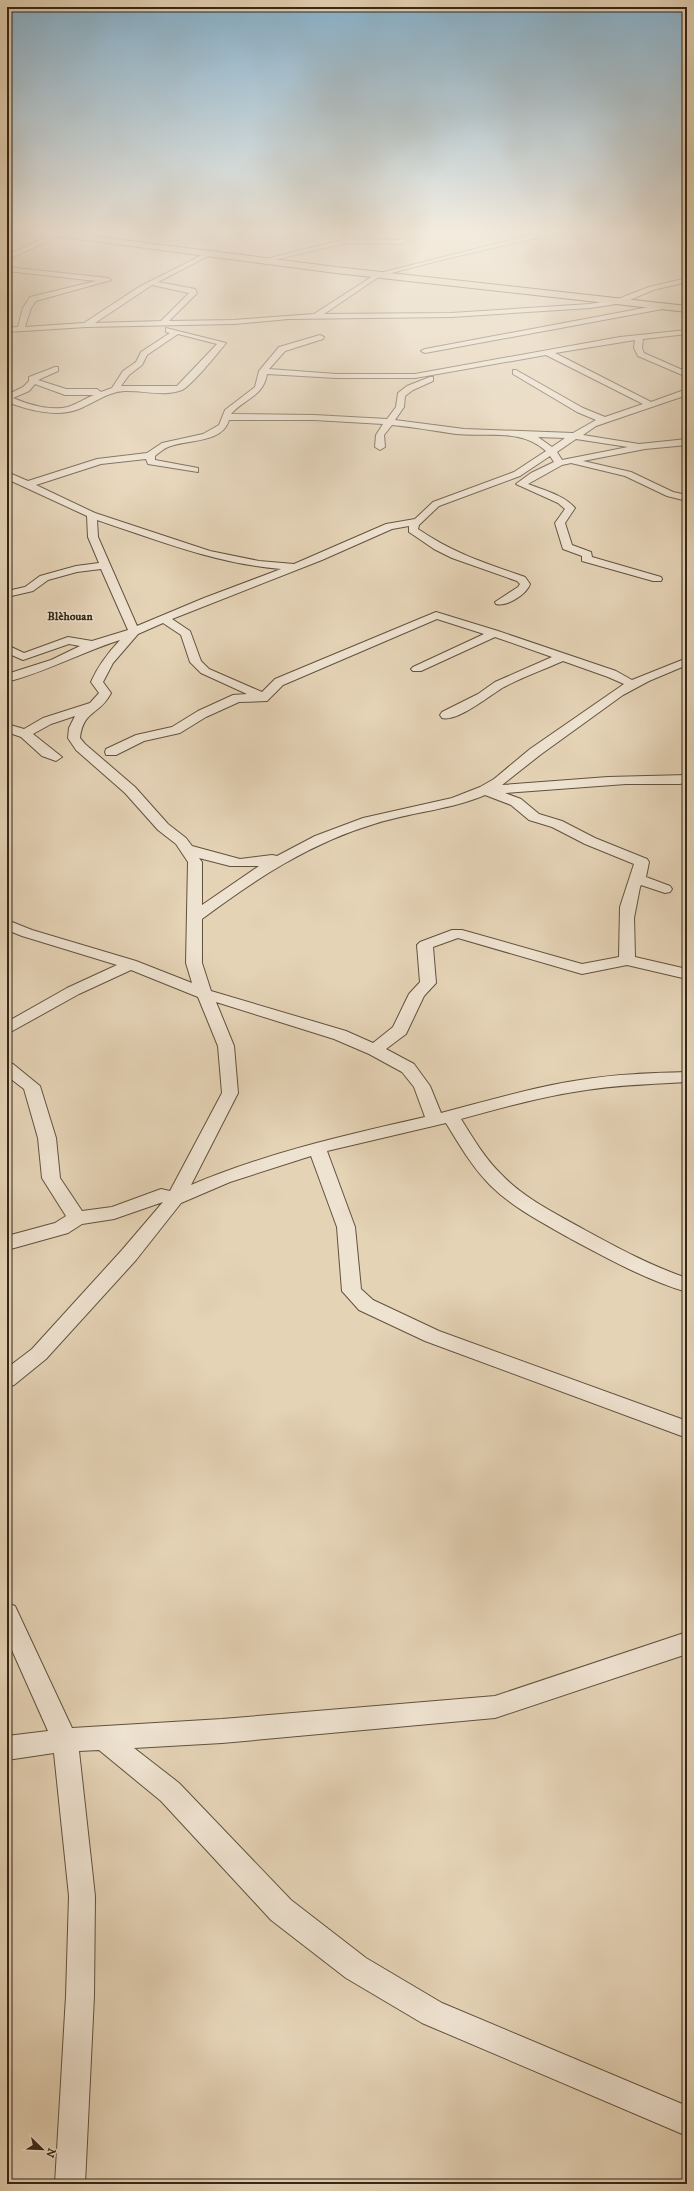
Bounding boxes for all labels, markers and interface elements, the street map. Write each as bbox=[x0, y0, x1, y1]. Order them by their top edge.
district label: Blèhouan bbox=[47, 609, 93, 624]
north arrow bbox=[22, 2129, 62, 2169]
text: N bbox=[42, 2146, 58, 2159]

